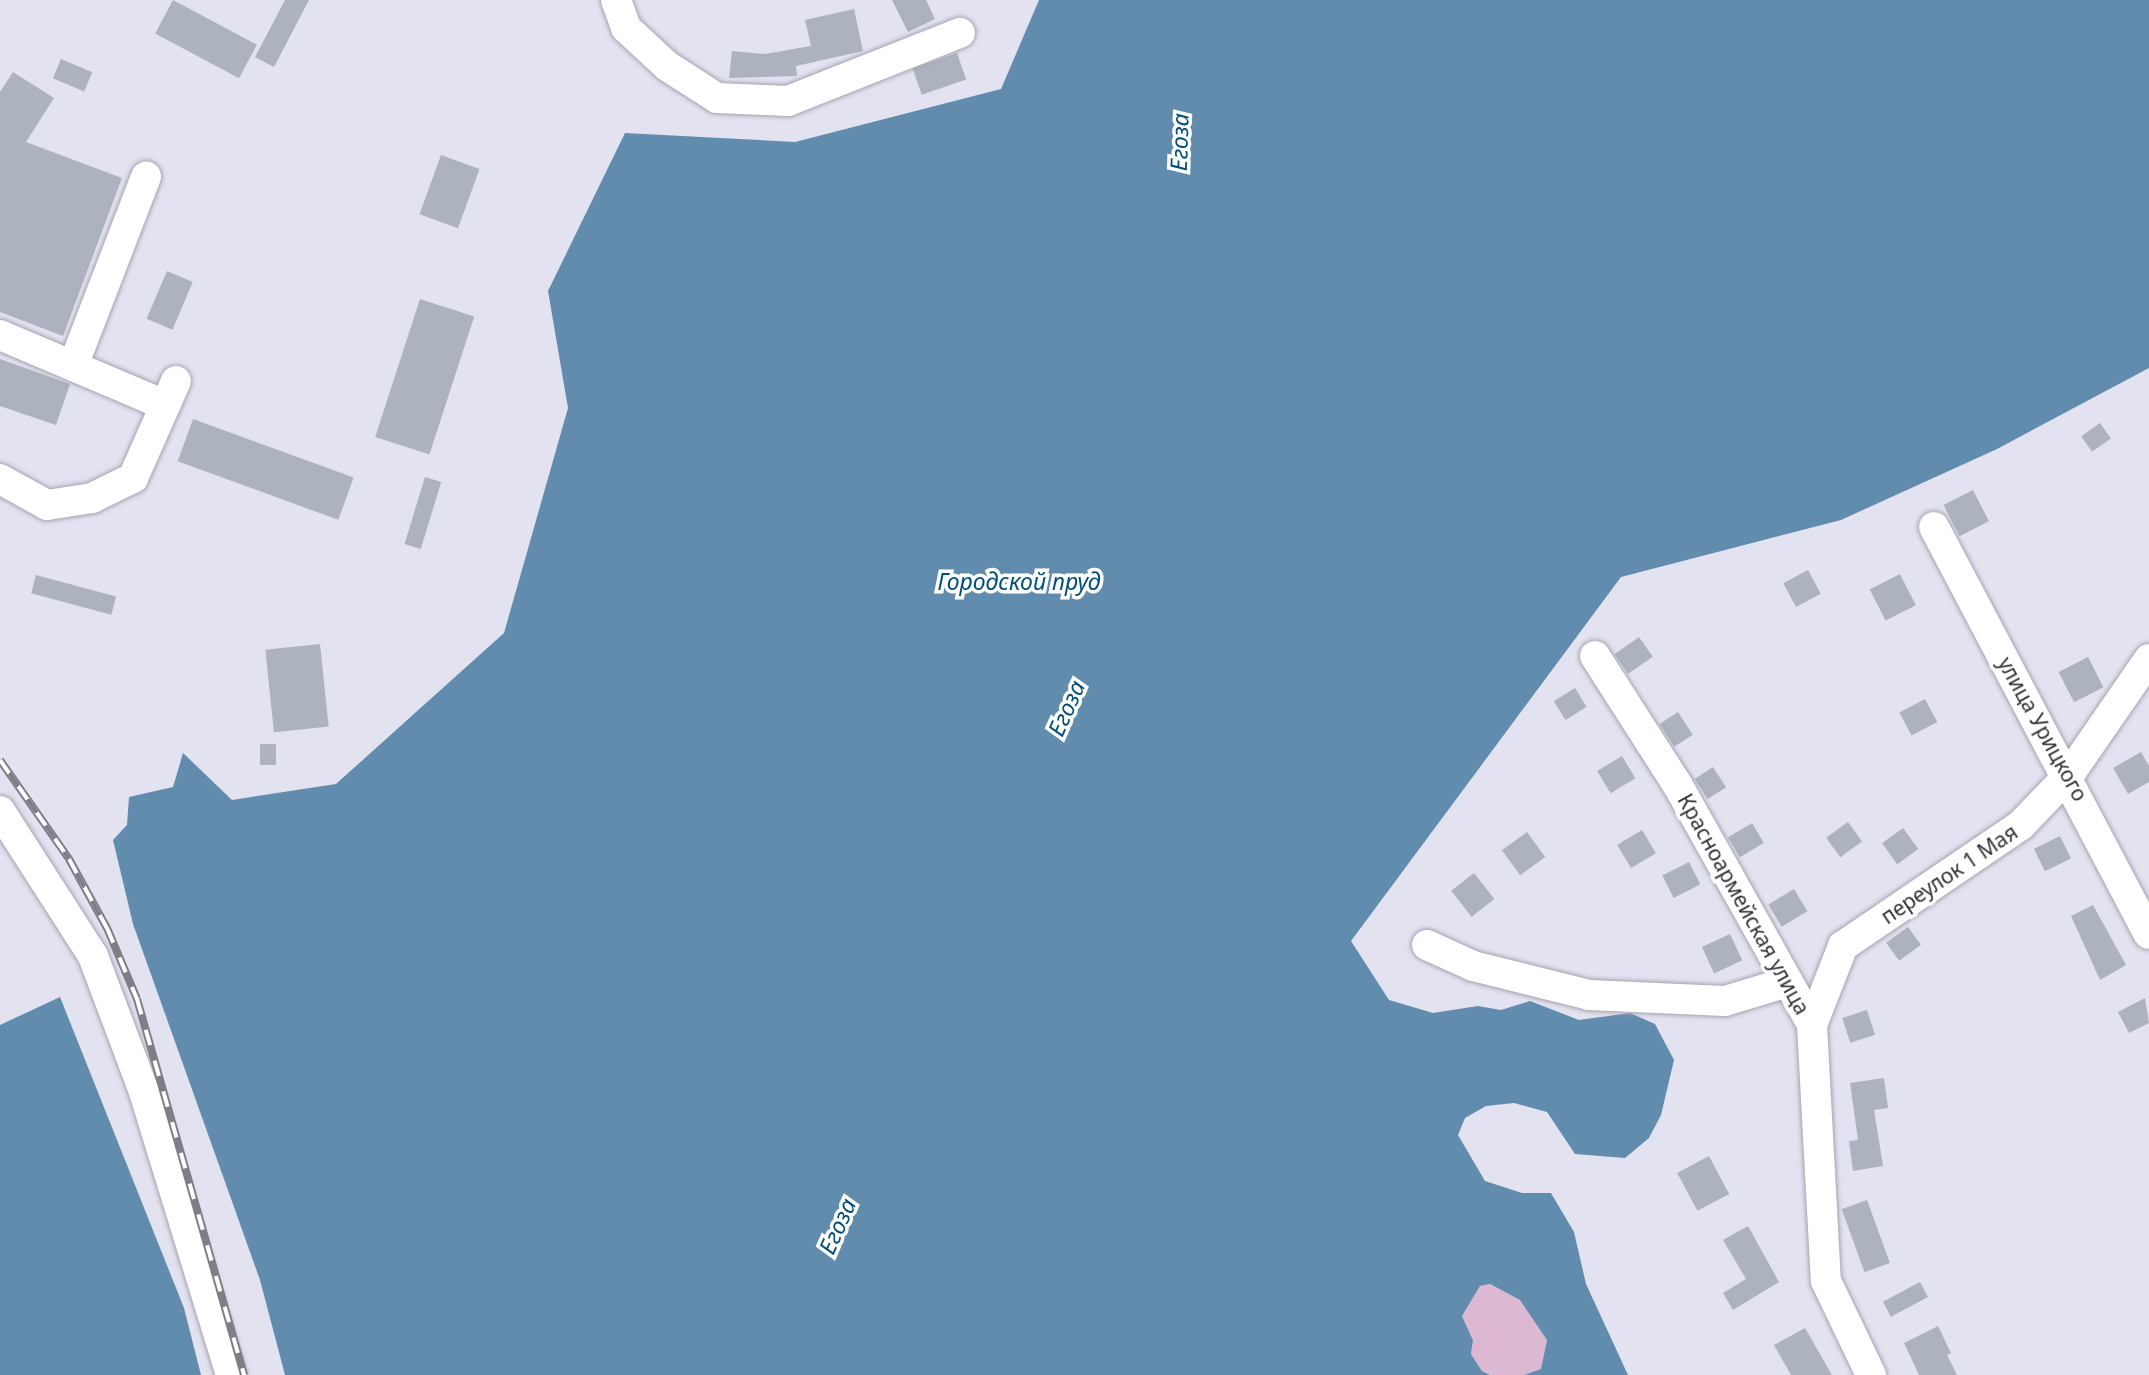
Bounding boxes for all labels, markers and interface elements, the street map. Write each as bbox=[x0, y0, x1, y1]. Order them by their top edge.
water label: Егоза bbox=[1164, 113, 1194, 171]
water label: Городской пруд bbox=[937, 567, 1101, 595]
street label: улица Урицкого bbox=[1993, 652, 2093, 806]
water label: Егоза bbox=[1042, 676, 1090, 740]
street label: Красноармейская улица bbox=[1673, 789, 1815, 1019]
street label: переулок 1 Мая bbox=[1876, 819, 2022, 929]
water label: Егоза bbox=[813, 1194, 861, 1258]

